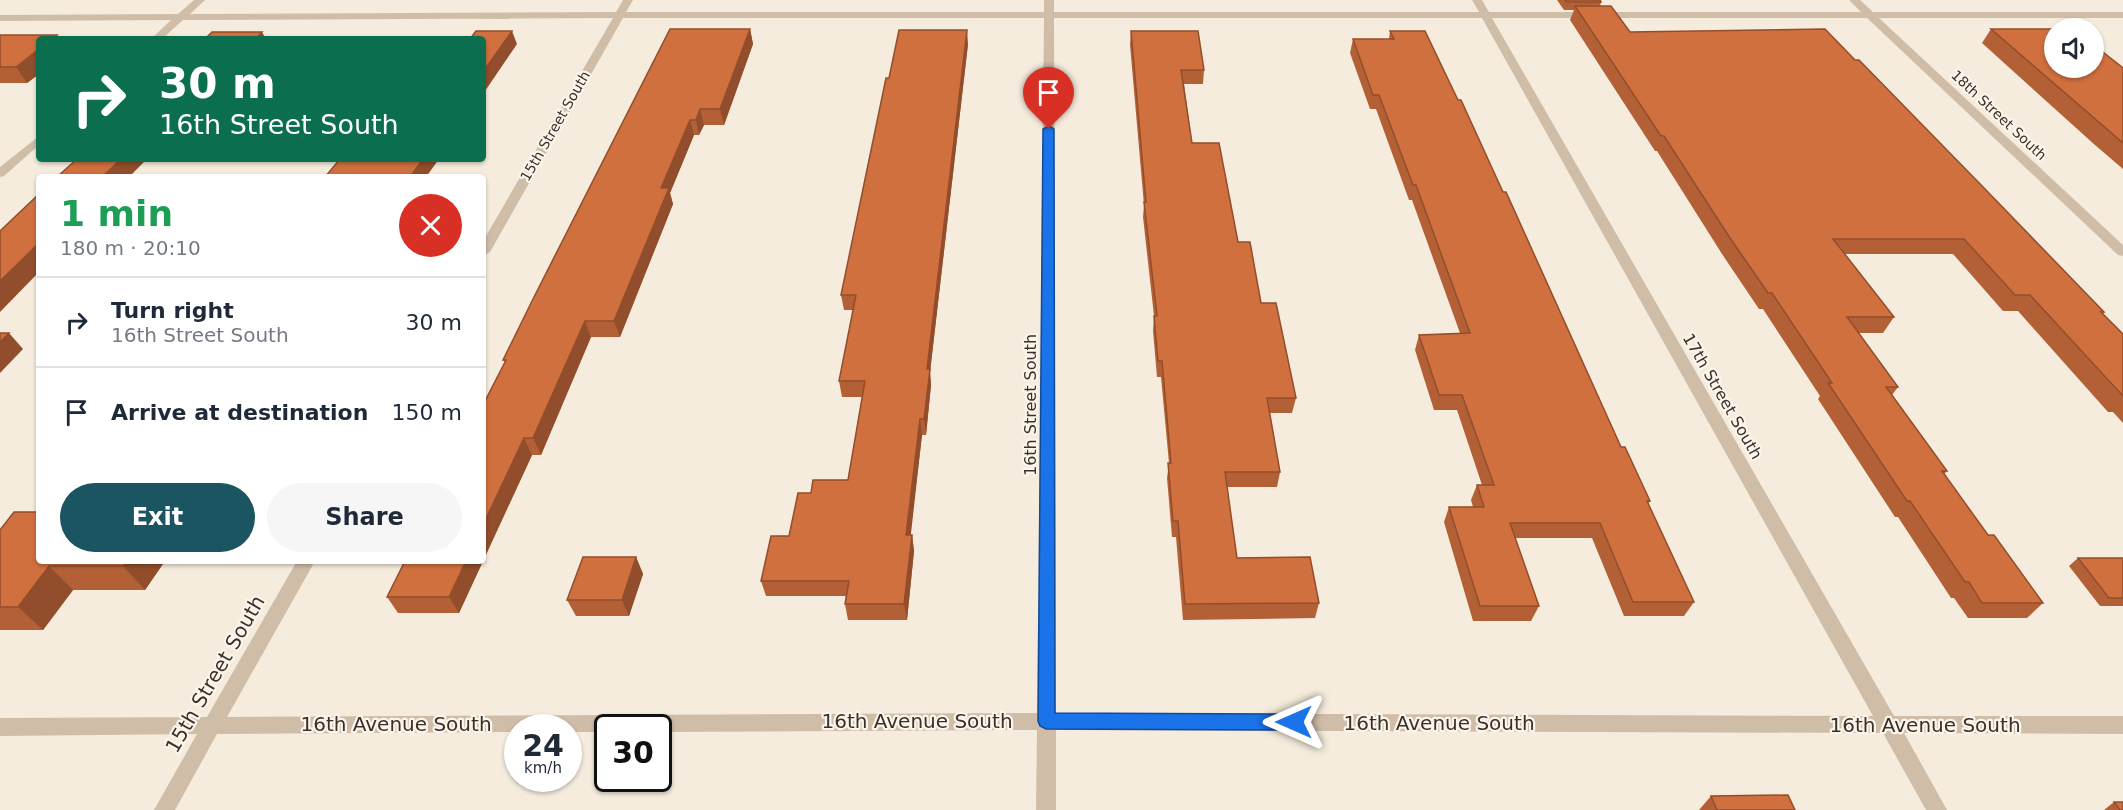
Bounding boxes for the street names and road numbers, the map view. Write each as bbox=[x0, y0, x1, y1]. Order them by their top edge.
street label: 18th Street South bbox=[1948, 67, 2050, 163]
street label: 15th Street South bbox=[517, 68, 593, 184]
street label: 17th Street South bbox=[1679, 330, 1766, 463]
street label: 16th Street South bbox=[1021, 334, 1040, 476]
street label: 15th Street South bbox=[160, 591, 270, 757]
street label: 16th Avenue South bbox=[821, 709, 1013, 733]
street label: 16th Avenue South bbox=[1343, 711, 1535, 735]
street label: 16th Avenue South bbox=[300, 712, 492, 736]
street label: 16th Avenue South bbox=[1829, 713, 2021, 737]

